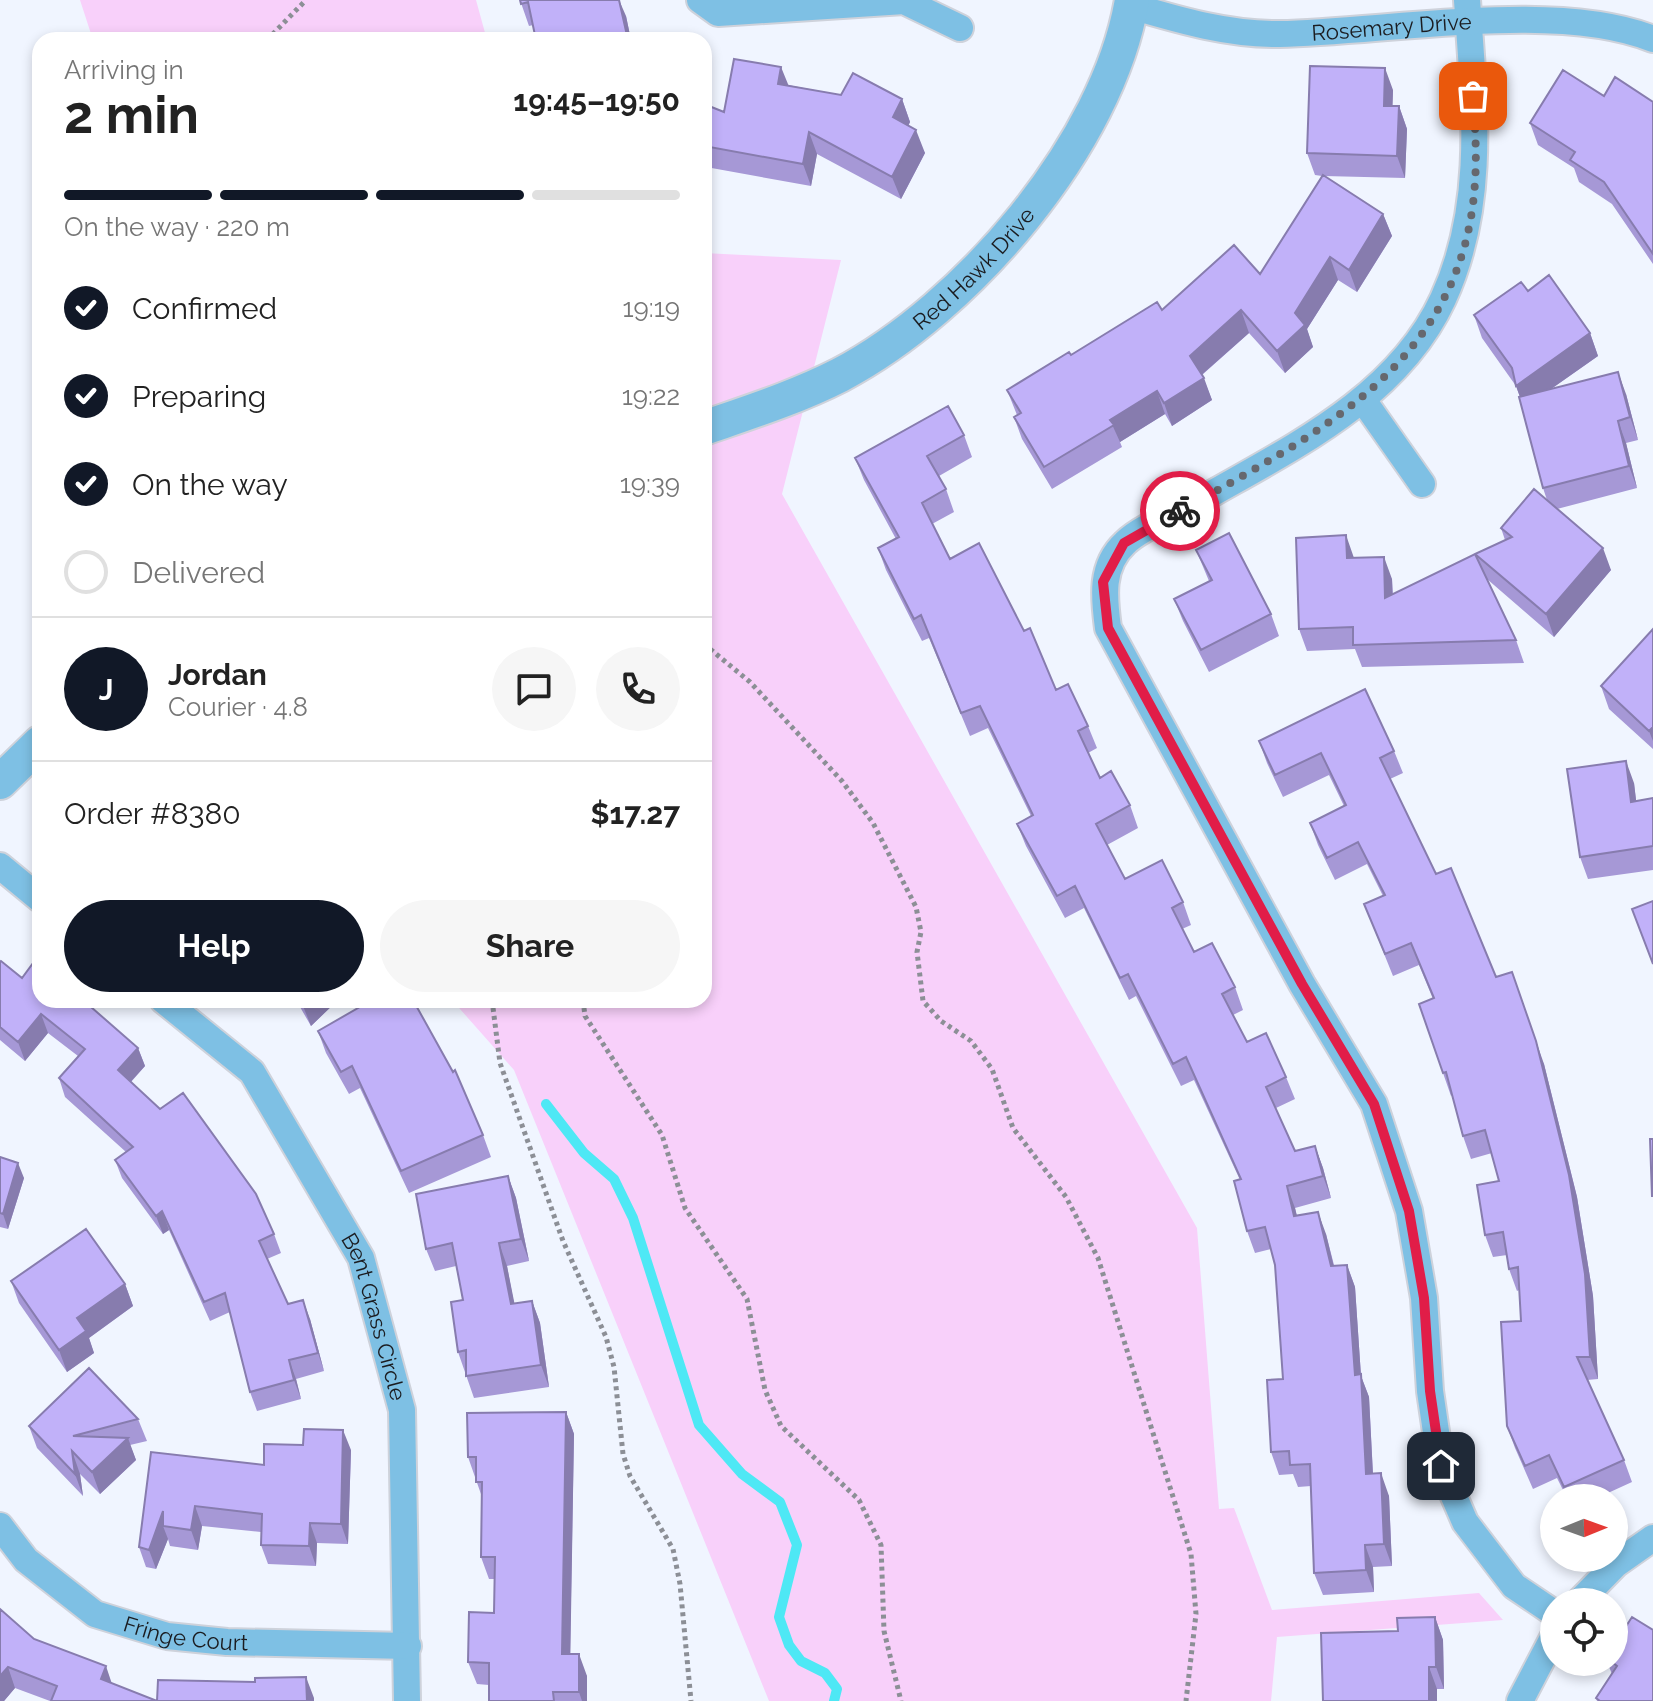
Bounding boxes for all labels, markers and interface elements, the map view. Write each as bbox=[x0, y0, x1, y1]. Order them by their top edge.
street label: Rosemary Drive bbox=[1311, 8, 1472, 46]
text: Arriving in bbox=[64, 55, 184, 85]
pin bbox=[1439, 62, 1507, 130]
icon: bag bbox=[1451, 74, 1495, 118]
text: 19:45–19:50 bbox=[513, 83, 680, 118]
text: 2 min bbox=[64, 84, 199, 145]
street label: Red Hawk Drive bbox=[908, 202, 1040, 335]
text: On the way · 220 m bbox=[64, 212, 290, 242]
icon: check bbox=[64, 286, 108, 330]
text: Confirmed bbox=[132, 291, 277, 326]
text: 19:19 bbox=[622, 293, 680, 323]
icon: check bbox=[64, 374, 108, 418]
text: Preparing bbox=[132, 379, 266, 414]
text: 19:22 bbox=[622, 381, 680, 411]
icon: check bbox=[64, 462, 108, 506]
text: On the way bbox=[132, 467, 288, 502]
text: 19:39 bbox=[620, 469, 680, 499]
courier bbox=[1140, 471, 1220, 551]
icon: bike bbox=[1158, 489, 1202, 533]
text: Delivered bbox=[132, 555, 265, 590]
button: chat bbox=[492, 647, 576, 731]
button: phone bbox=[596, 647, 680, 731]
text: Jordan bbox=[168, 657, 267, 692]
text: J bbox=[99, 672, 113, 707]
text: Courier · 4.8 bbox=[168, 692, 308, 722]
text: Order #8380 bbox=[64, 796, 241, 831]
text: $17.27 bbox=[590, 796, 680, 831]
button: Help bbox=[64, 900, 364, 992]
button: Share bbox=[380, 900, 680, 992]
street label: Bent Grass Circle bbox=[336, 1228, 412, 1403]
pin bbox=[1407, 1432, 1475, 1500]
icon: home bbox=[1419, 1444, 1463, 1488]
north arrow bbox=[1540, 1484, 1628, 1572]
map controls bbox=[1540, 1484, 1628, 1676]
button: locate bbox=[1540, 1588, 1628, 1676]
street label: Fringe Court bbox=[120, 1611, 249, 1656]

